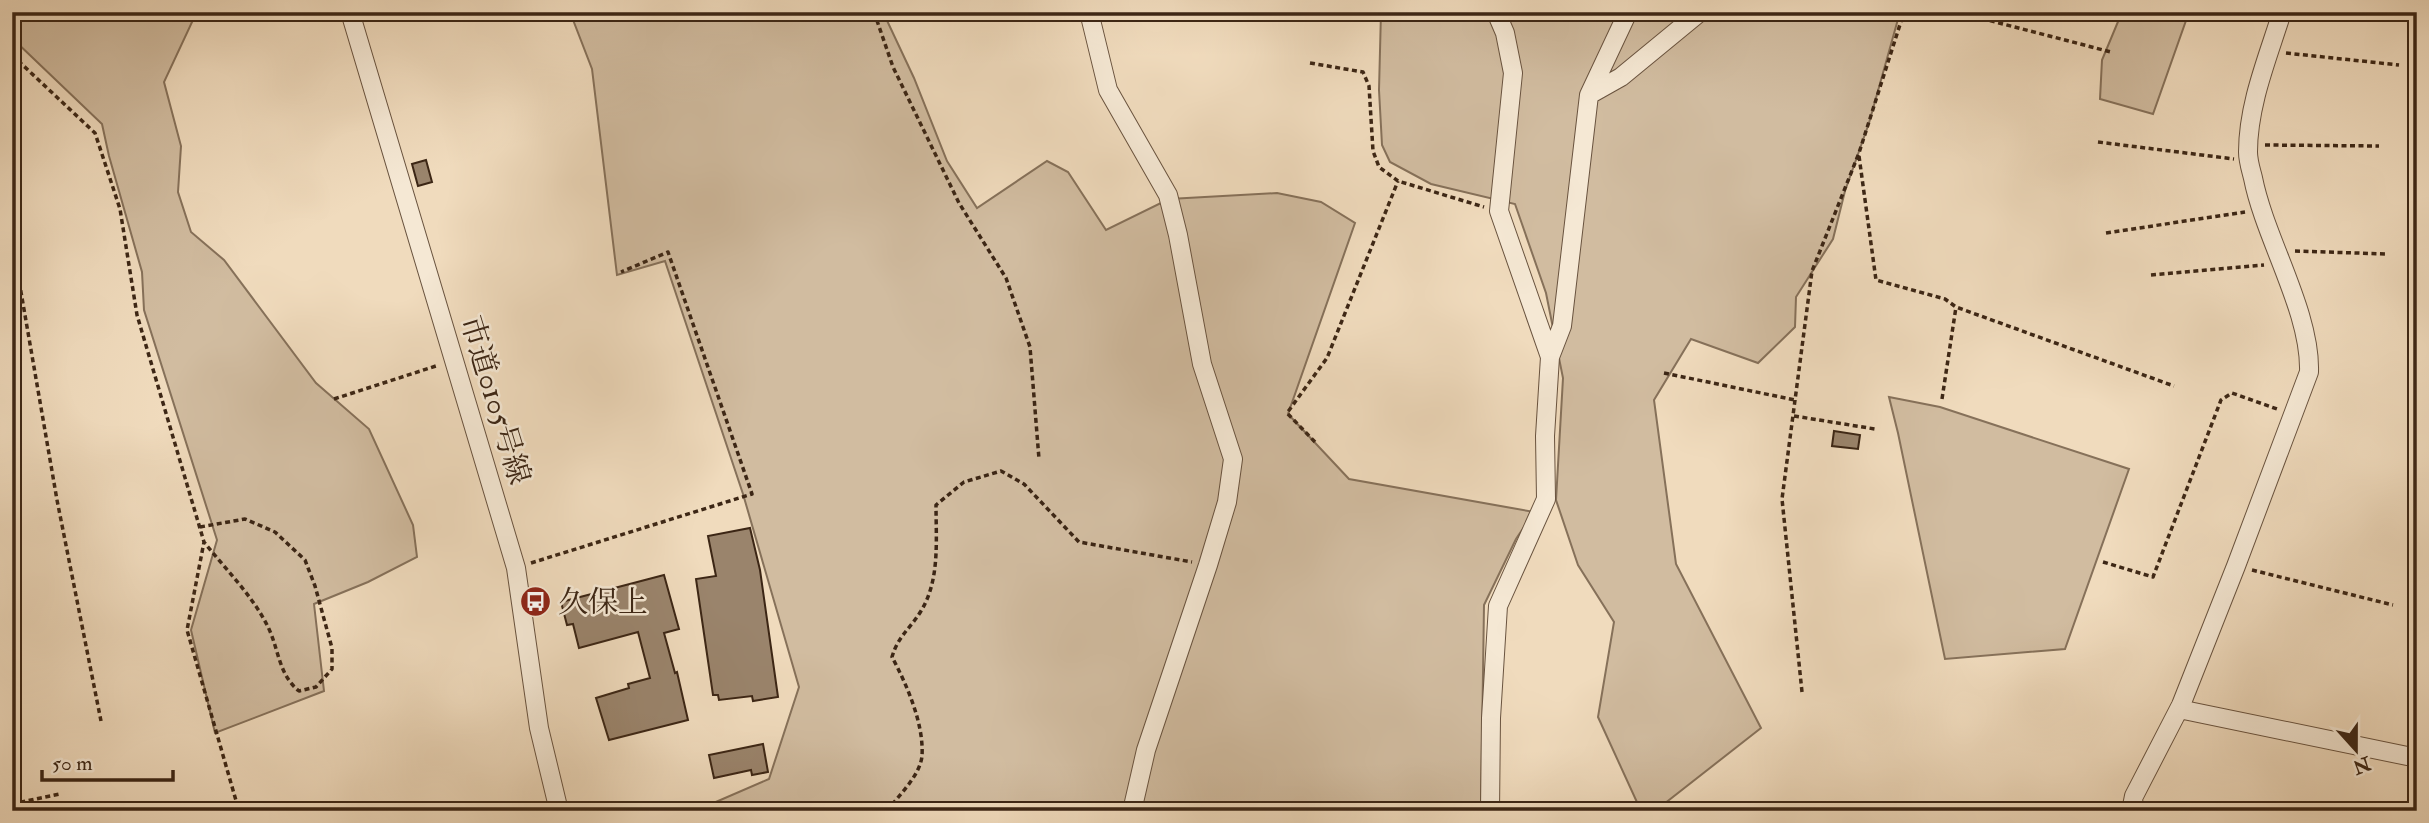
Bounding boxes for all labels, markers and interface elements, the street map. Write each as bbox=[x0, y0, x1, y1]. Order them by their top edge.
street label: 市道0105号線 bbox=[452, 311, 538, 489]
place label: 久保上 bbox=[558, 584, 648, 621]
bus stop icon: 久保上 bbox=[518, 585, 552, 619]
north arrow bbox=[2320, 714, 2390, 784]
scale bar bbox=[42, 739, 173, 783]
text: 50 m bbox=[52, 750, 93, 777]
text: N bbox=[2349, 750, 2375, 780]

